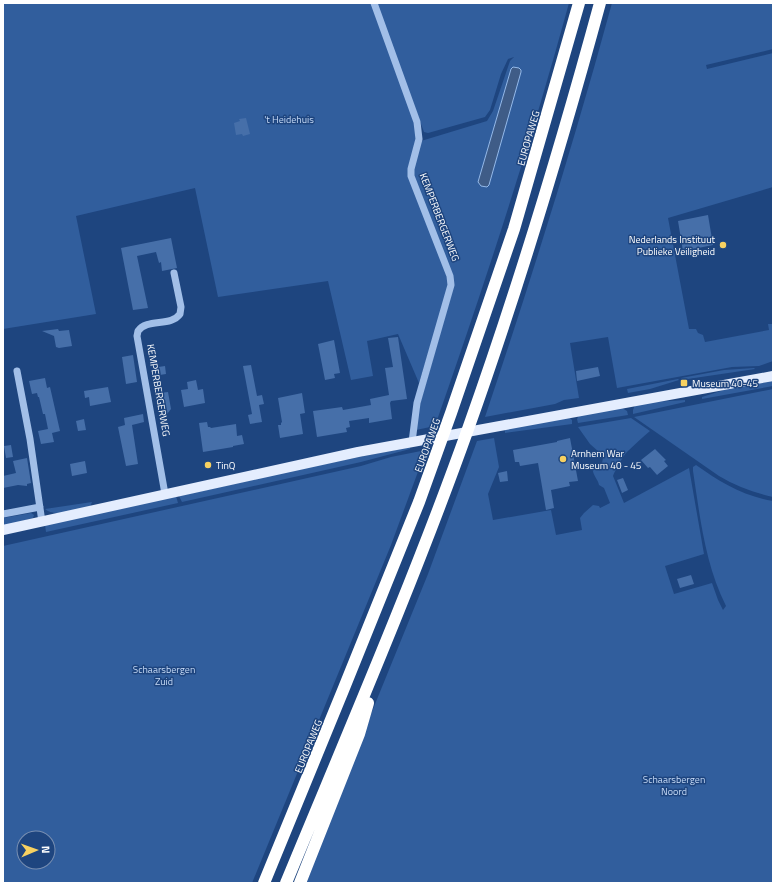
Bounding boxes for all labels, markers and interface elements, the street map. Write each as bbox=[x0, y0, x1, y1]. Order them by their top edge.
street label: EUROPAWEG bbox=[513, 109, 543, 167]
park label: 't Heidehuis bbox=[264, 112, 314, 127]
street label: KEMPERBERGERWEG bbox=[416, 171, 463, 263]
place label: Nederlands Instituut Publieke Veiligheid bbox=[629, 232, 715, 259]
marker: Nederlands Instituut Publieke Veiligheid bbox=[718, 240, 728, 250]
street label: KEMPERBERGERWEG bbox=[143, 343, 174, 437]
place label: Museum 40-45 bbox=[692, 376, 758, 391]
marker: Museum 40-45 bbox=[679, 378, 689, 388]
street label: EUROPAWEG bbox=[411, 416, 444, 474]
place label: Arnhem War Museum 40 - 45 bbox=[571, 446, 642, 473]
marker: Arnhem War Museum 40 - 45 bbox=[558, 454, 568, 464]
place label: TinQ bbox=[216, 458, 236, 473]
marker: TinQ bbox=[203, 460, 213, 470]
park label: Schaarsbergen Zuid bbox=[133, 662, 195, 689]
street label: EUROPAWEG bbox=[291, 717, 326, 775]
park label: Schaarsbergen Noord bbox=[643, 772, 705, 799]
north arrow bbox=[16, 830, 56, 870]
text: N bbox=[38, 846, 54, 854]

